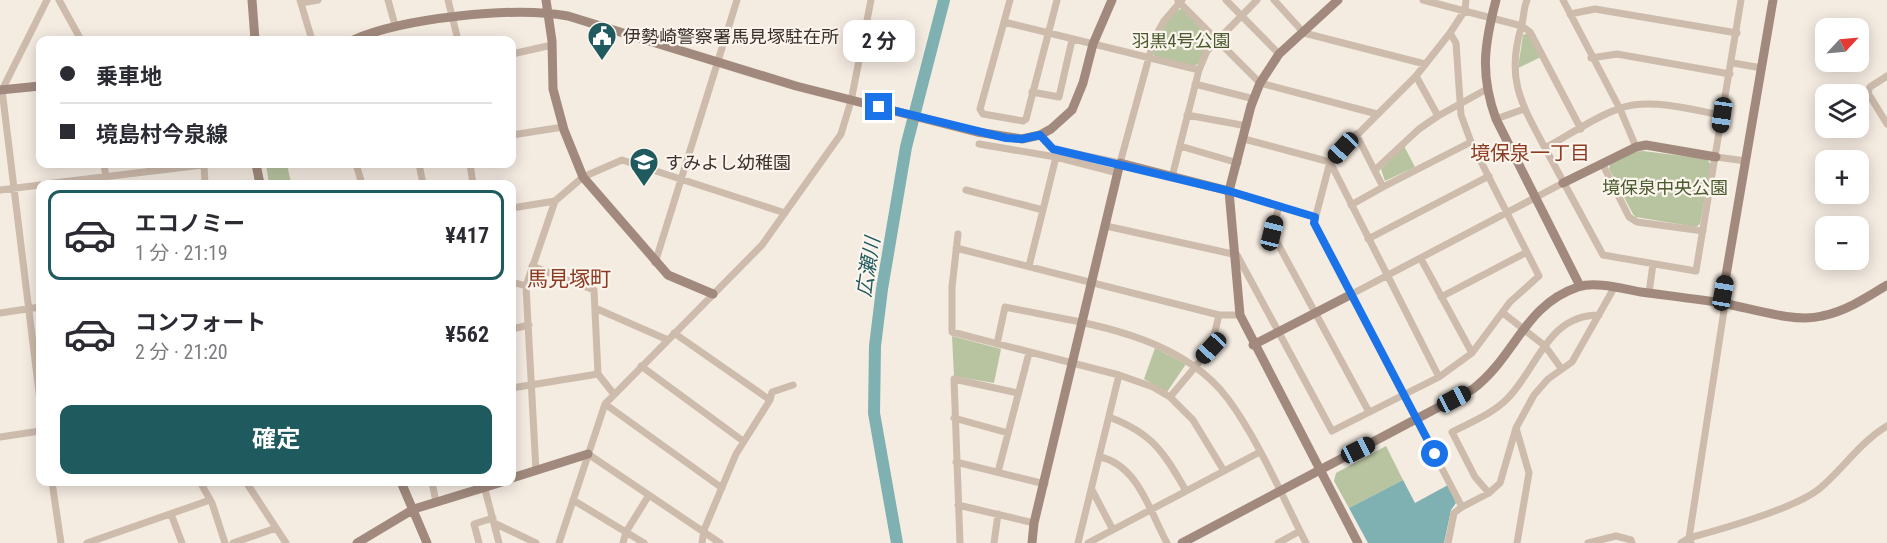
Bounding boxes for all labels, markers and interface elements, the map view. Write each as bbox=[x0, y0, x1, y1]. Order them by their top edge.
north arrow bbox=[1815, 18, 1869, 72]
map controls bbox=[1815, 18, 1869, 270]
public building icon: 伊勢崎警察署馬見塚駐在所 bbox=[586, 20, 618, 62]
callout: 2 分 bbox=[843, 20, 915, 62]
place label: 伊勢崎警察署馬見塚駐在所 bbox=[623, 26, 839, 47]
text: 2 分 bbox=[862, 29, 896, 53]
park label: 羽黒4号公園 bbox=[1132, 30, 1230, 51]
text: 乗車地 bbox=[96, 64, 162, 89]
button: layers bbox=[1815, 84, 1869, 138]
route end bbox=[865, 93, 892, 120]
car bbox=[1711, 96, 1733, 134]
text: 境島村今泉線 bbox=[96, 122, 228, 147]
car bbox=[1324, 129, 1362, 167]
district label: 境保泉一丁目 bbox=[1470, 141, 1590, 165]
school or university icon: すみよし幼稚園 bbox=[628, 146, 660, 188]
button: + bbox=[1815, 150, 1869, 204]
place label: すみよし幼稚園 bbox=[665, 152, 791, 173]
park label: 境保泉中央公園 bbox=[1602, 177, 1728, 198]
icon: car bbox=[63, 208, 117, 262]
text: エコノミー bbox=[135, 211, 245, 236]
car bbox=[1259, 213, 1285, 253]
button: − bbox=[1815, 216, 1869, 270]
text: ¥417 bbox=[445, 223, 489, 248]
water label: 広瀬川 bbox=[851, 234, 885, 299]
text: 1 分 · 21:19 bbox=[135, 241, 228, 265]
district label: 馬見塚町 bbox=[527, 267, 611, 291]
car bbox=[1711, 274, 1735, 312]
icon: car bbox=[63, 307, 117, 361]
text: コンフォート bbox=[135, 310, 266, 335]
text: ¥562 bbox=[445, 322, 489, 347]
car bbox=[1192, 329, 1230, 367]
text: 2 分 · 21:20 bbox=[135, 340, 228, 364]
car bbox=[1434, 383, 1474, 415]
button: 確定 bbox=[60, 405, 492, 474]
car bbox=[1338, 434, 1378, 466]
route start bbox=[1421, 440, 1448, 467]

